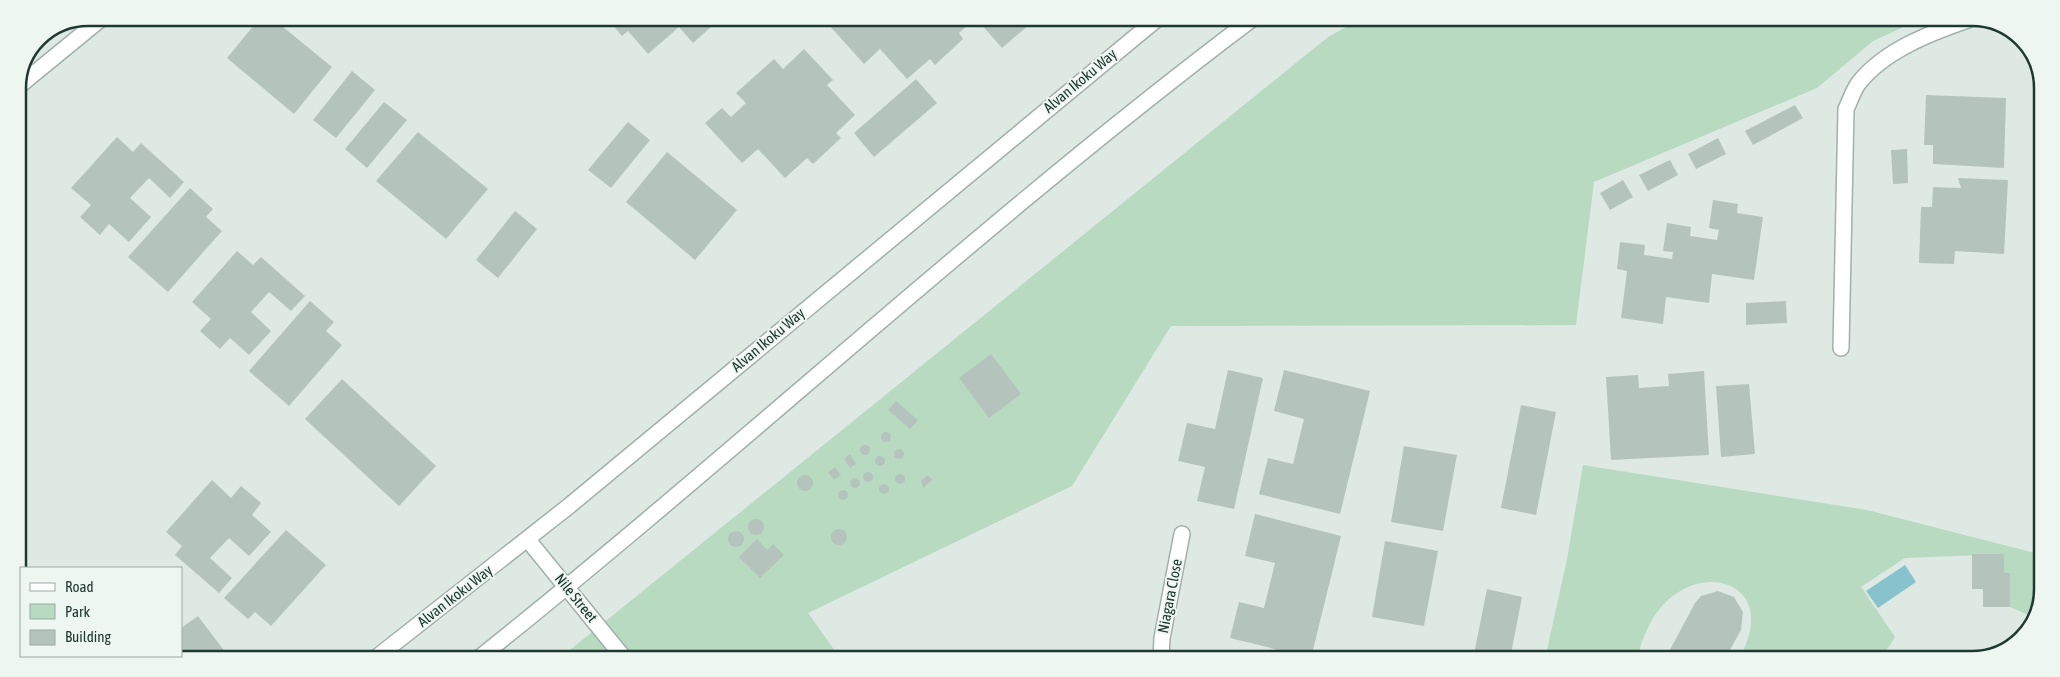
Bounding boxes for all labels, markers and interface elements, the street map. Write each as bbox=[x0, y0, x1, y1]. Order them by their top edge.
street label: Alvan Ikoku Way bbox=[1040, 45, 1120, 116]
street label: Alvan Ikoku Way bbox=[728, 304, 808, 375]
street label: Niagara Close bbox=[1154, 557, 1185, 634]
street label: Alvan Ikoku Way bbox=[414, 561, 495, 630]
legend bbox=[20, 567, 182, 657]
street label: Nile Street bbox=[552, 570, 601, 626]
text: Road bbox=[65, 578, 94, 595]
text: Park bbox=[65, 603, 90, 620]
text: Building bbox=[65, 628, 111, 645]

